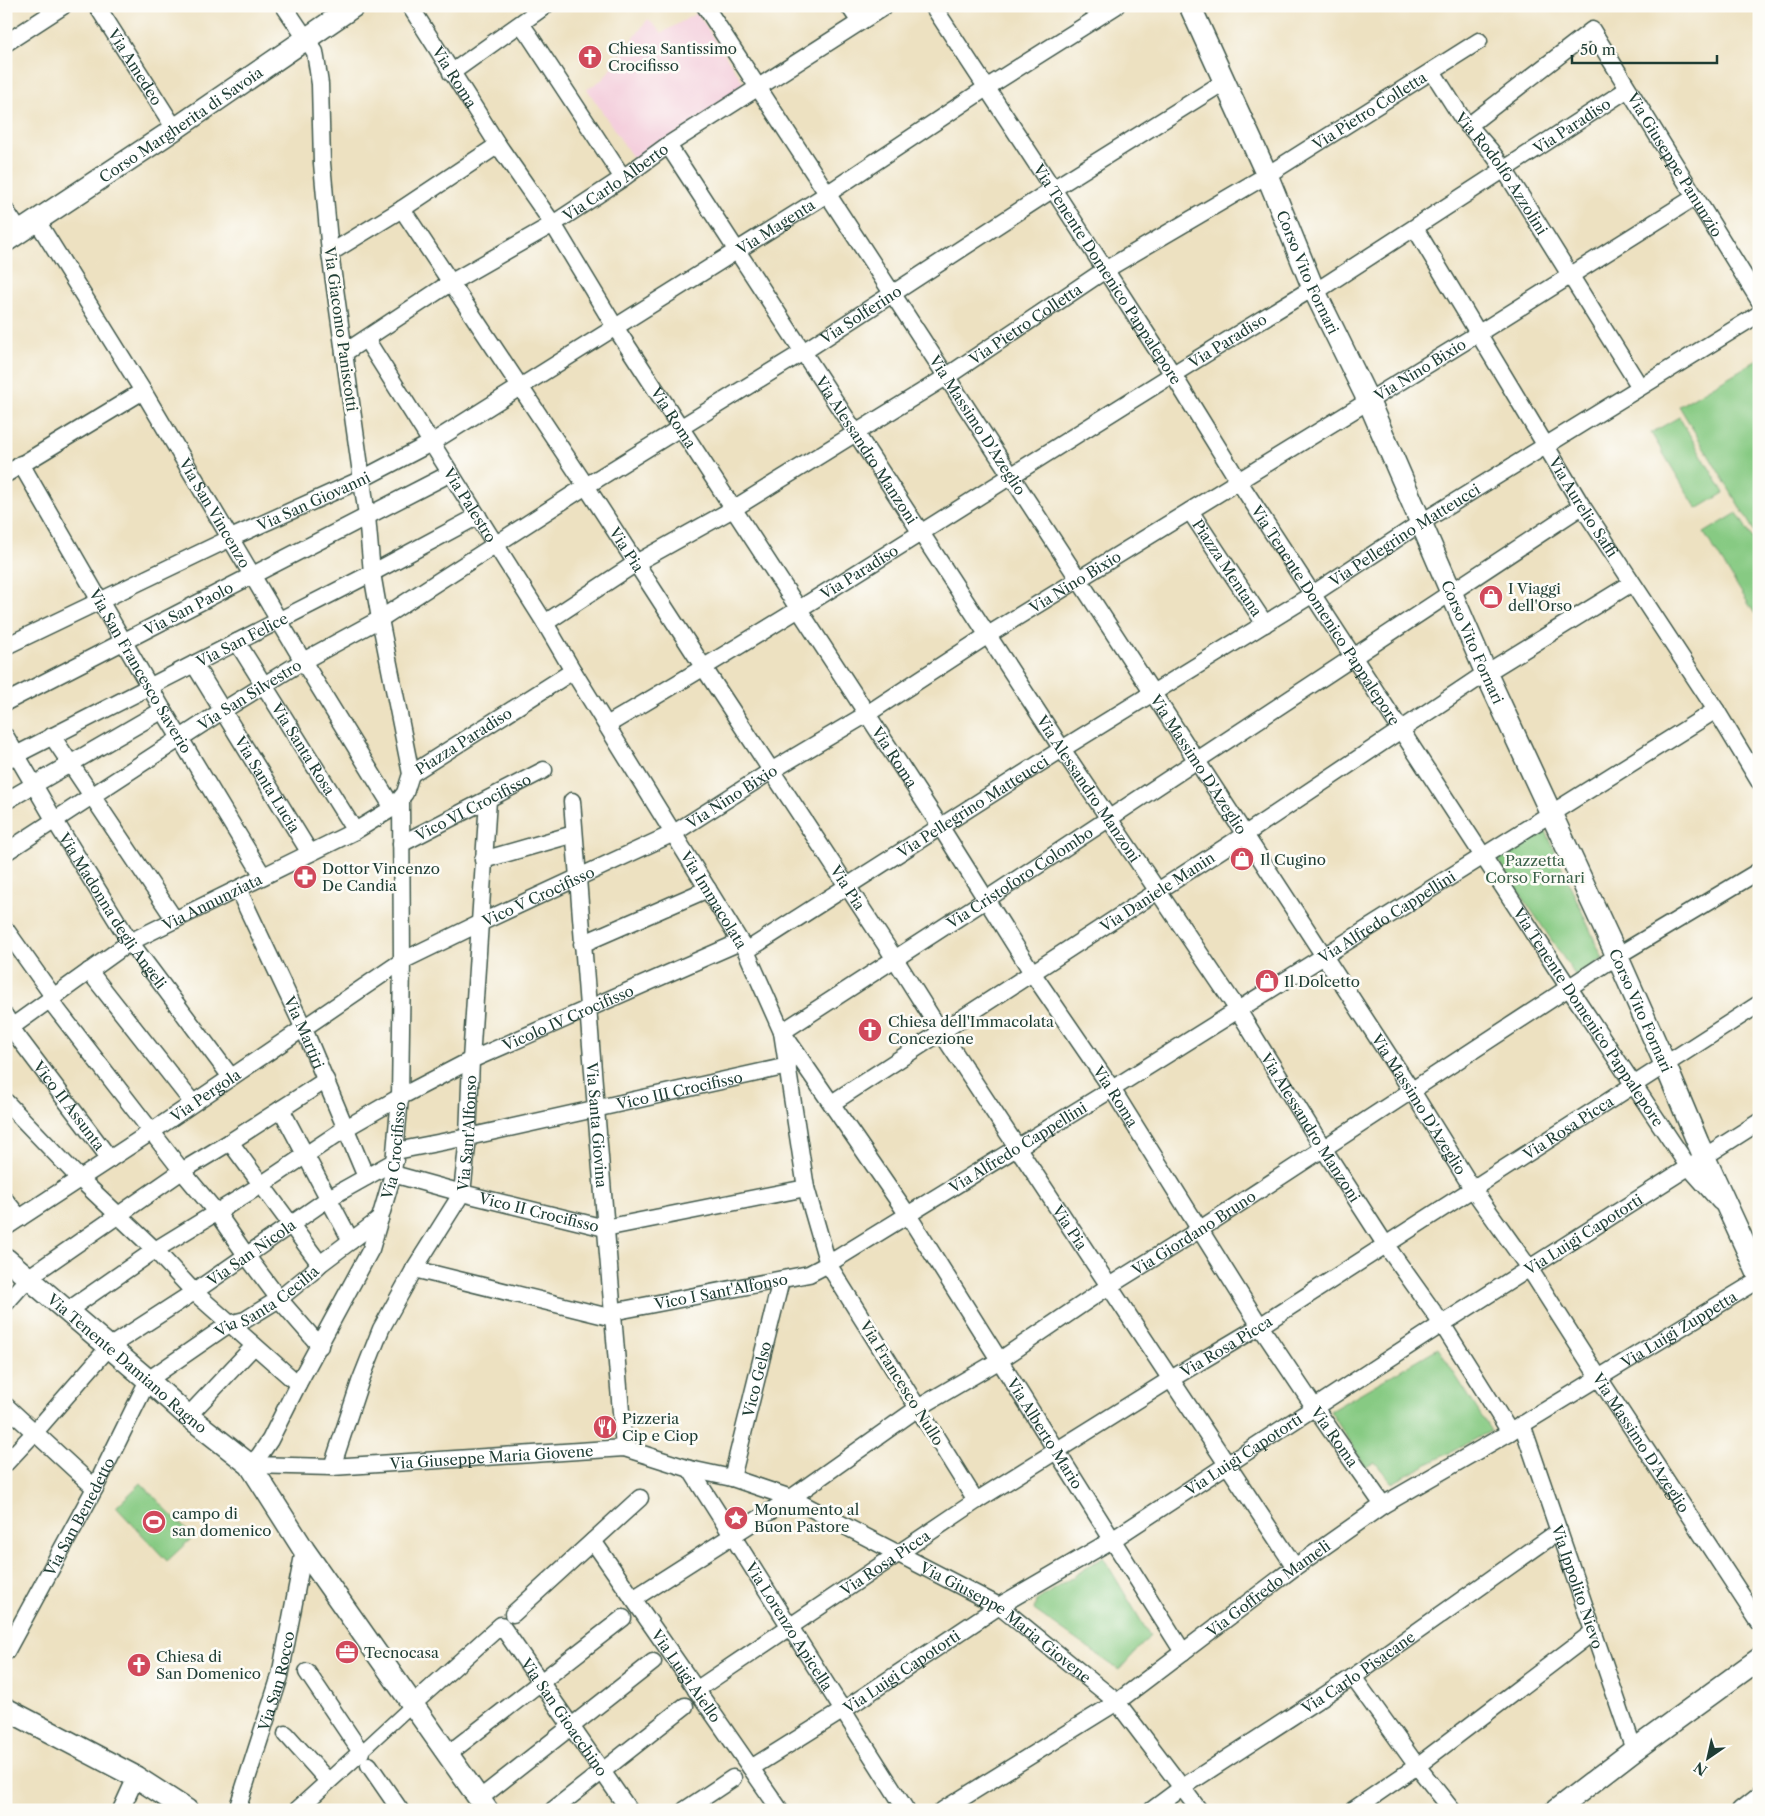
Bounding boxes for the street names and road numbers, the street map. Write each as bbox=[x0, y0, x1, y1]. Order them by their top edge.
street label: Via Amedeo bbox=[104, 24, 167, 109]
street label: Via Roma bbox=[428, 42, 481, 111]
street label: Corso Margherita di Savoia bbox=[95, 62, 266, 186]
street label: Via Pietro Colletta bbox=[1308, 67, 1430, 154]
street label: Via Giuseppe Panunzio bbox=[1623, 88, 1727, 240]
street label: Via Paradiso bbox=[1529, 93, 1614, 158]
street label: Via Rodolfo Azzolini bbox=[1451, 107, 1552, 238]
street label: Via Carlo Alberto bbox=[558, 139, 672, 225]
street label: Via Tenente Domenico Pappalepore bbox=[1029, 159, 1186, 388]
street label: Via Magenta bbox=[732, 195, 818, 259]
street label: Corso Vito Fornari bbox=[1273, 207, 1344, 337]
street label: Via Giacomo Paniscotti bbox=[320, 244, 362, 413]
street label: Via Pietro Colletta bbox=[965, 279, 1085, 369]
street label: Via Solferino bbox=[816, 281, 905, 348]
street label: Via Paradiso bbox=[1184, 309, 1270, 372]
street label: Via Nino Bixio bbox=[1370, 334, 1469, 405]
street label: Via Massimo D'Azeglio bbox=[925, 351, 1030, 498]
street label: Via Alessandro Manzoni bbox=[811, 372, 922, 528]
street label: Via Roma bbox=[647, 383, 701, 452]
street label: Via Aurelio Saffi bbox=[1545, 453, 1623, 561]
street label: Via San Vincenzo bbox=[175, 454, 255, 571]
street label: Via Palestro bbox=[439, 463, 501, 546]
street label: Via San Giovanni bbox=[253, 467, 374, 535]
street label: Via Pellegrino Matteucci bbox=[1325, 479, 1484, 591]
street label: Via Tenente Domenico Pappalepore bbox=[1247, 501, 1405, 729]
street label: Piazza Mentana bbox=[1189, 515, 1267, 620]
street label: Via Pia bbox=[605, 523, 649, 575]
street label: Via Paradiso bbox=[816, 540, 901, 604]
street label: Via Nino Bixio bbox=[1025, 546, 1124, 617]
street label: Via San Paolo bbox=[140, 577, 236, 639]
street label: Corso Vito Fornari bbox=[1437, 577, 1509, 707]
street label: Via San Francesco Saverio bbox=[85, 584, 196, 757]
street label: Via San Felice bbox=[192, 608, 291, 671]
street label: Via San Silvestro bbox=[193, 655, 305, 734]
street label: Via Massimo D'Azeglio bbox=[1146, 690, 1251, 838]
street label: Via Santa Rosa bbox=[267, 698, 340, 798]
street label: Piazza Paradiso bbox=[411, 703, 515, 778]
street label: Via Alessandro Manzoni bbox=[1032, 711, 1145, 866]
street label: Via Roma bbox=[868, 722, 922, 791]
street label: Via Santa Lucia bbox=[230, 732, 305, 836]
street label: Via Pellegrino Matteucci bbox=[893, 751, 1052, 862]
street label: Via Nino Bixio bbox=[682, 760, 780, 833]
street label: Vico VI Crocifisso bbox=[411, 769, 534, 845]
street label: Via Cristoforo Colombo bbox=[942, 822, 1096, 933]
street label: Via Madonna degli Angeli bbox=[55, 828, 171, 993]
street label: Via Immacolata bbox=[676, 846, 752, 952]
street label: Via Daniele Manin bbox=[1096, 847, 1219, 936]
street label: Via Pia bbox=[826, 861, 870, 913]
street label: Vico V Crocifisso bbox=[478, 862, 597, 931]
street label: Via Alfredo Cappellini bbox=[1314, 866, 1459, 967]
street label: Via Annunziata bbox=[158, 869, 265, 935]
street label: Via Tenente Domenico Pappalepore bbox=[1509, 903, 1668, 1130]
street label: Corso Vito Fornari bbox=[1605, 945, 1677, 1075]
street label: Vicolo IV Crocifisso bbox=[499, 980, 636, 1055]
street label: Via Martiri bbox=[280, 992, 329, 1072]
street label: Via Massimo D'Azeglio bbox=[1367, 1029, 1471, 1178]
street label: Via Alessandro Manzoni bbox=[1257, 1048, 1365, 1206]
street label: Vico II Assunta bbox=[29, 1056, 109, 1154]
street label: Via Santa Giovina bbox=[583, 1061, 612, 1189]
street label: Via Roma bbox=[1089, 1061, 1143, 1130]
street label: Via Pergola bbox=[166, 1064, 244, 1126]
street label: Vico III Crocifisso bbox=[614, 1067, 744, 1113]
street label: Via Sant'Alfonso bbox=[453, 1075, 480, 1193]
street label: Via Rosa Picca bbox=[1518, 1091, 1617, 1164]
street label: Via Alfredo Cappellini bbox=[945, 1097, 1090, 1197]
street label: Via Crocifisso bbox=[376, 1101, 409, 1202]
street label: Via Giordano Bruno bbox=[1127, 1186, 1259, 1280]
street label: Vico II Crocifisso bbox=[476, 1188, 601, 1236]
street label: Via Luigi Capotorti bbox=[1520, 1189, 1646, 1279]
street label: Via Pia bbox=[1048, 1201, 1092, 1253]
street label: Via San Nicola bbox=[202, 1215, 299, 1290]
street label: Via Santa Cecilia bbox=[210, 1261, 323, 1341]
street label: Vico I Sant'Alfonso bbox=[652, 1269, 789, 1313]
street label: Via Luigi Zuppetta bbox=[1617, 1286, 1740, 1372]
street label: Via Tenente Damiano Ragno bbox=[43, 1289, 211, 1437]
street label: Via Rosa Picca bbox=[1176, 1311, 1276, 1381]
street label: Via Francesco Nullo bbox=[855, 1316, 948, 1449]
street label: Vico Gelso bbox=[738, 1339, 775, 1420]
street label: Via Massimo D'Azeglio bbox=[1588, 1368, 1694, 1516]
street label: Via Alberto Mario bbox=[1003, 1373, 1087, 1492]
street label: Via Roma bbox=[1307, 1402, 1363, 1470]
street label: Via Luigi Capotorti bbox=[1180, 1409, 1306, 1500]
street label: Via Giuseppe Maria Giovene bbox=[388, 1441, 594, 1473]
street label: Via San Benedetto bbox=[39, 1454, 118, 1580]
street label: Via Ippolito Nievo bbox=[1547, 1521, 1608, 1651]
street label: Via Rosa Picca bbox=[836, 1526, 933, 1600]
street label: Via Goffredo Mameli bbox=[1201, 1536, 1334, 1641]
street label: Via Lorenzo Apicella bbox=[741, 1557, 837, 1694]
street label: Via Giuseppe Maria Giovene bbox=[916, 1557, 1095, 1687]
street label: Via Luigi Aiello bbox=[647, 1625, 726, 1726]
street label: Via Luigi Capotorti bbox=[839, 1625, 964, 1717]
street label: Via Carlo Pisacane bbox=[1297, 1627, 1418, 1718]
street label: Via San Rocco bbox=[253, 1630, 298, 1734]
street label: Via San Gioacchino bbox=[517, 1653, 612, 1780]

